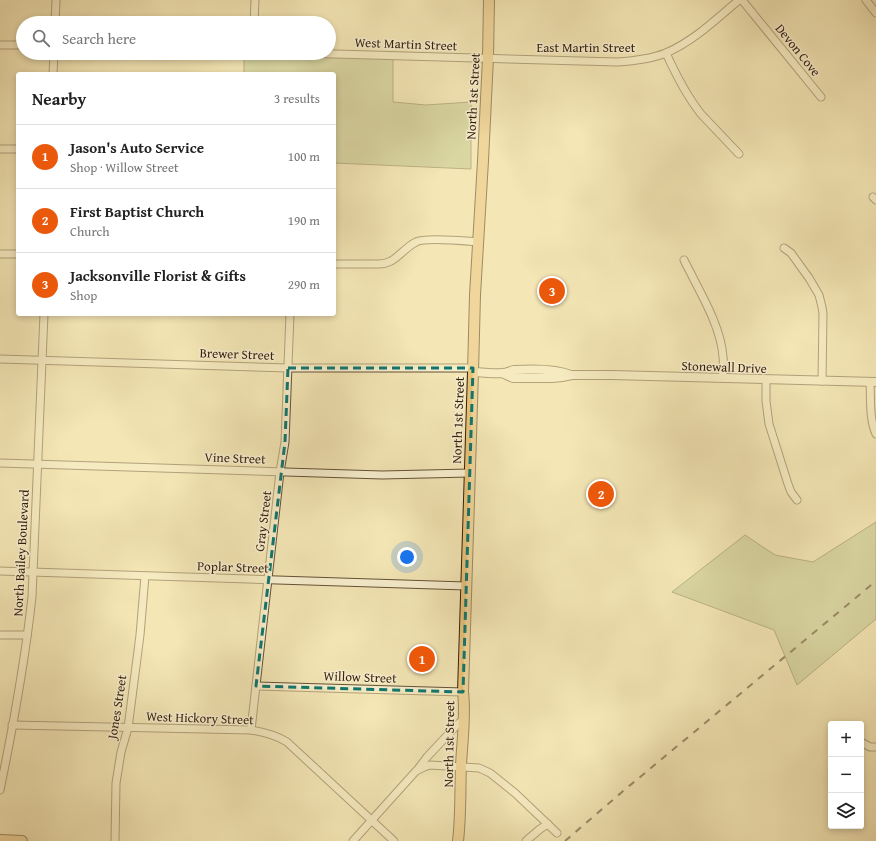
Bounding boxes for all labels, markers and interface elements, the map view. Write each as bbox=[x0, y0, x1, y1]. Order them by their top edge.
search box bbox=[16, 16, 336, 60]
street label: Devon Cove bbox=[771, 20, 825, 80]
icon: search bbox=[30, 27, 52, 49]
text: Search here bbox=[62, 28, 136, 49]
street label: West Martin Street bbox=[354, 33, 458, 55]
street label: East Martin Street bbox=[537, 38, 636, 57]
street label: North 1st Street bbox=[461, 52, 485, 140]
text: Nearby bbox=[32, 86, 86, 111]
text: 3 results bbox=[274, 89, 320, 108]
text: Jason's Auto Service bbox=[70, 137, 204, 158]
text: 1 bbox=[42, 147, 48, 166]
text: 100 m bbox=[288, 147, 320, 166]
text: Shop · Willow Street bbox=[70, 158, 179, 177]
text: First Baptist Church bbox=[70, 201, 204, 222]
text: 2 bbox=[42, 211, 48, 230]
text: 190 m bbox=[288, 211, 320, 230]
text: Church bbox=[70, 222, 109, 241]
text: Jacksonville Florist & Gifts bbox=[70, 265, 246, 286]
text: 3 bbox=[42, 275, 48, 294]
text: 290 m bbox=[288, 275, 320, 294]
pin: 3 bbox=[539, 276, 565, 306]
text: Shop bbox=[70, 286, 97, 305]
street label: Brewer Street bbox=[199, 343, 275, 365]
street label: Stonewall Drive bbox=[681, 356, 767, 378]
street label: North 1st Street bbox=[447, 376, 469, 464]
street label: Vine Street bbox=[204, 447, 266, 469]
pin: 2 bbox=[588, 479, 614, 509]
street label: North Bailey Boulevard bbox=[8, 489, 34, 617]
street label: Gray Street bbox=[250, 489, 276, 553]
your location bbox=[397, 547, 417, 567]
street label: Poplar Street bbox=[197, 556, 269, 578]
pin: 1 bbox=[409, 644, 435, 674]
street label: Willow Street bbox=[323, 666, 397, 688]
street label: Jones Street bbox=[102, 673, 132, 743]
street label: North 1st Street bbox=[439, 700, 459, 788]
street label: West Hickory Street bbox=[146, 707, 255, 729]
map controls bbox=[828, 721, 864, 829]
button: + bbox=[828, 721, 864, 757]
button: − bbox=[828, 757, 864, 793]
button: layers bbox=[828, 793, 864, 829]

